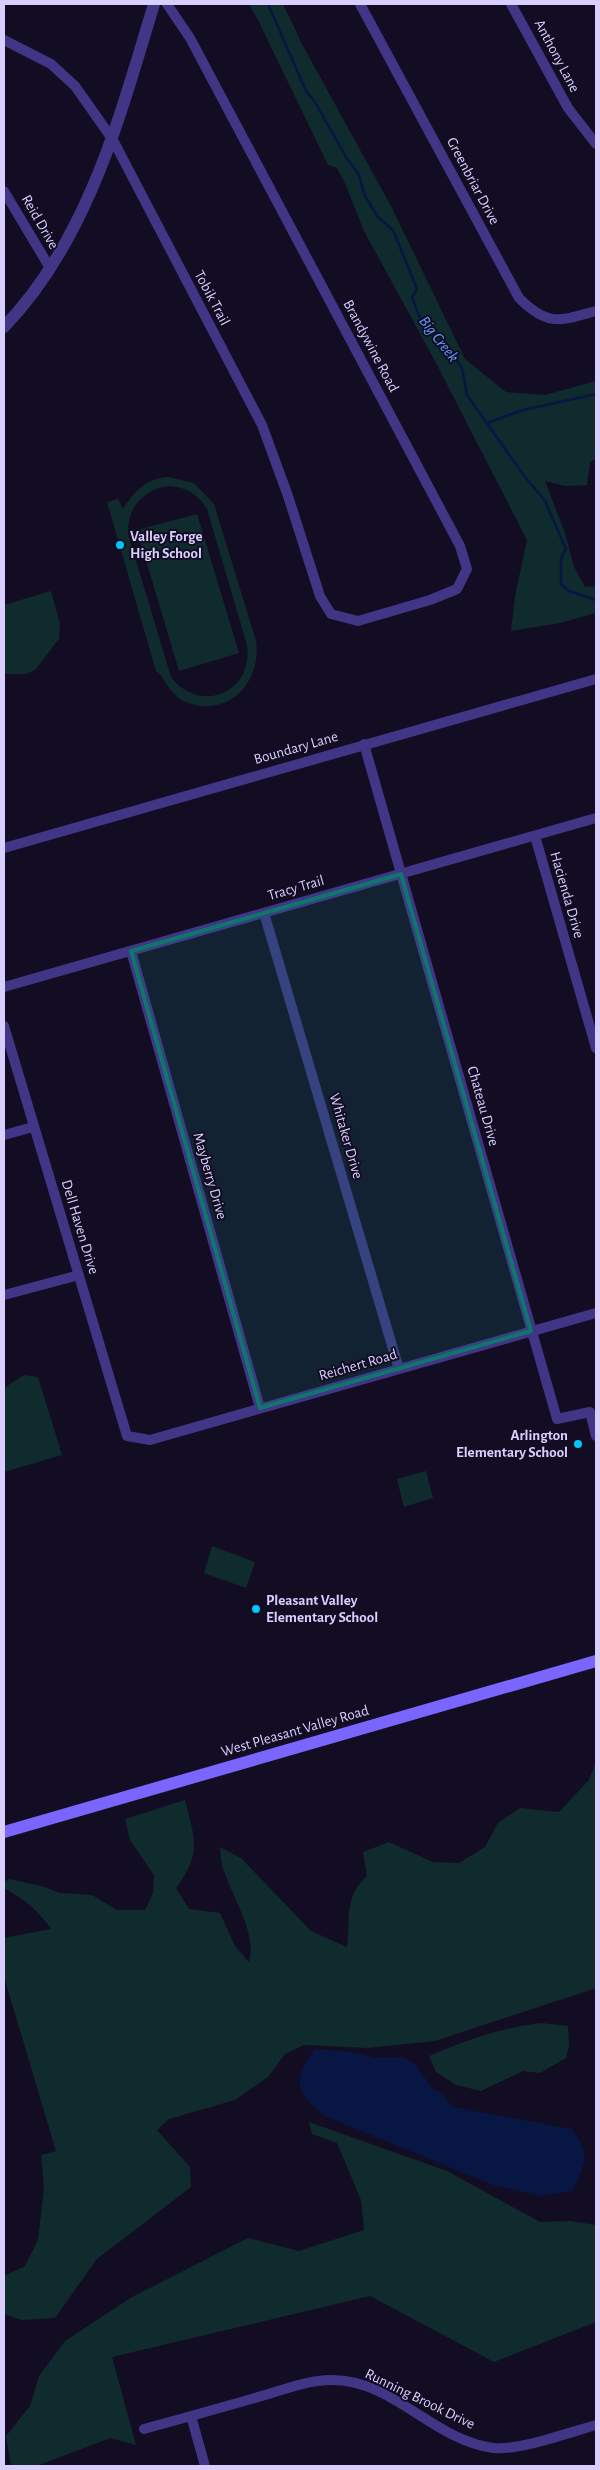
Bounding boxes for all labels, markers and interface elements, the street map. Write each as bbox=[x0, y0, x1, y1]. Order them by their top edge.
street label: Anthony Lane bbox=[532, 17, 582, 95]
street label: Greenbriar Drive bbox=[444, 135, 502, 227]
street label: Reid Drive bbox=[19, 192, 61, 252]
street label: Tobik Trail bbox=[191, 268, 233, 328]
street label: Brandywine Road bbox=[340, 297, 402, 395]
water label: Big Creek bbox=[416, 313, 462, 365]
place label: Valley Forge High School bbox=[130, 529, 203, 561]
marker: Valley Forge High School bbox=[114, 539, 126, 551]
street label: Boundary Lane bbox=[252, 729, 340, 767]
street label: Hacienda Drive bbox=[547, 850, 587, 940]
street label: Tracy Trail bbox=[266, 873, 326, 903]
street label: Chateau Drive bbox=[464, 1064, 502, 1148]
street label: Whitaker Drive bbox=[327, 1091, 365, 1181]
street label: Mayberry Drive bbox=[190, 1131, 230, 1221]
street label: Dell Haven Drive bbox=[59, 1178, 101, 1276]
street label: Reichert Road bbox=[317, 1347, 399, 1383]
place label: Arlington Elementary School bbox=[456, 1428, 568, 1460]
marker: Arlington Elementary School bbox=[572, 1438, 584, 1450]
place label: Pleasant Valley Elementary School bbox=[266, 1593, 378, 1625]
marker: Pleasant Valley Elementary School bbox=[250, 1603, 262, 1615]
street label: West Pleasant Valley Road bbox=[220, 1703, 371, 1759]
street label: Running Brook Drive bbox=[363, 2366, 477, 2432]

